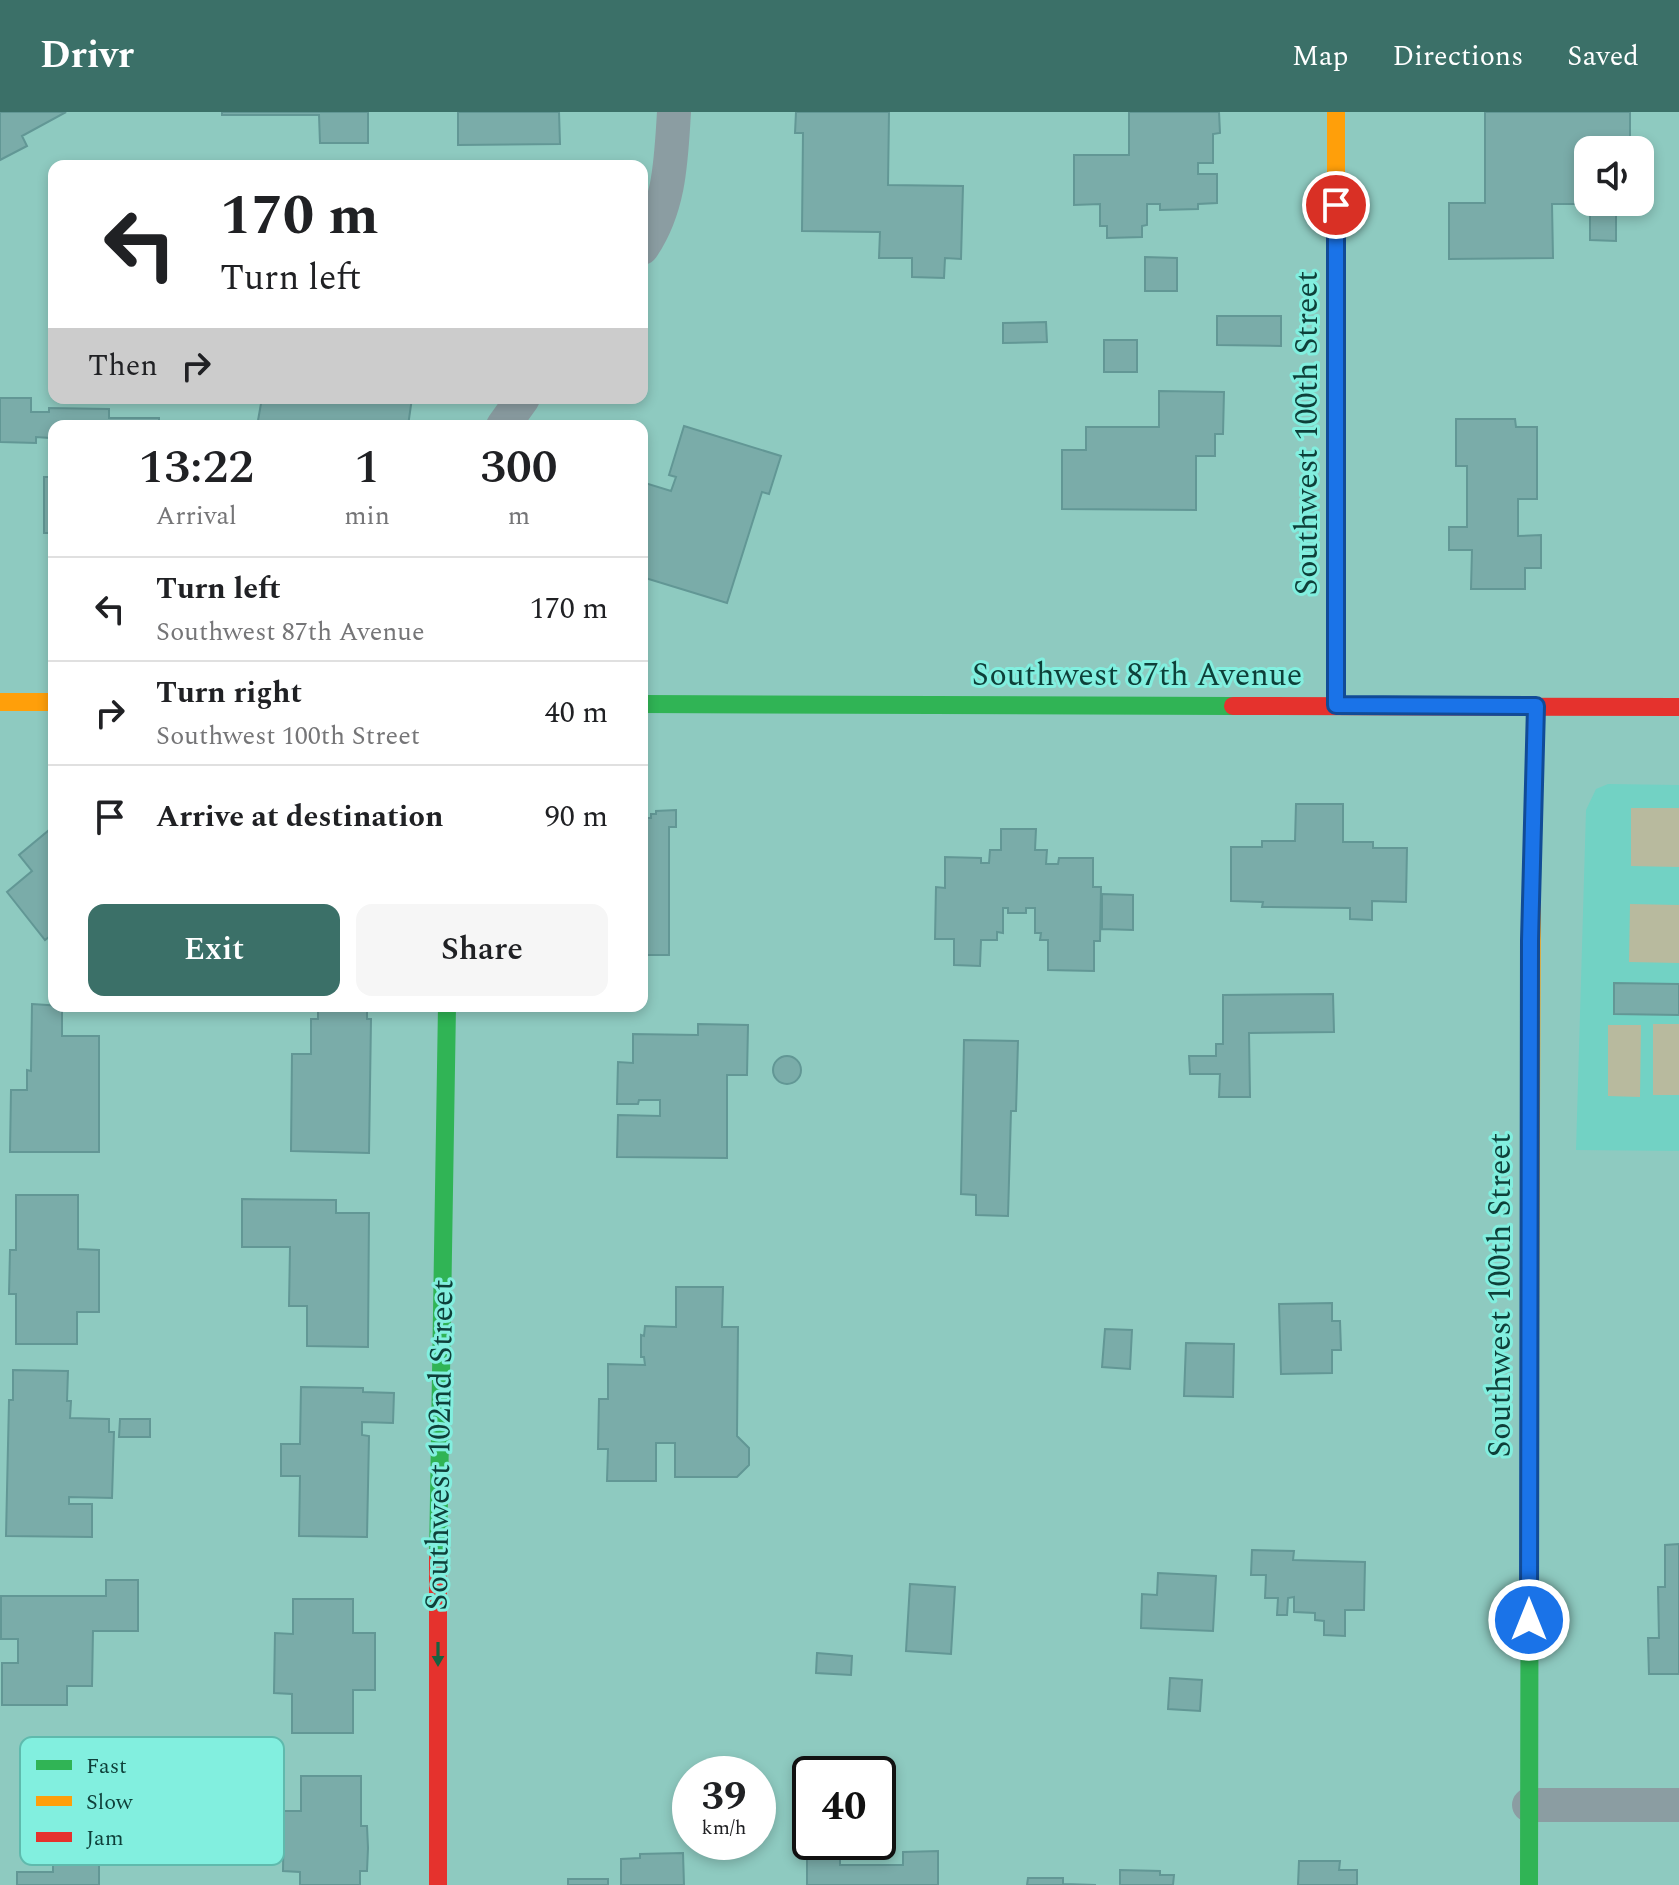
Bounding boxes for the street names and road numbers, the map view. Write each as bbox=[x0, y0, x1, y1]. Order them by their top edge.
street label: Southwest 100th Street bbox=[1283, 271, 1332, 595]
street label: Southwest 87th Avenue bbox=[972, 651, 1302, 700]
street label: Southwest 100th Street bbox=[1476, 1133, 1525, 1457]
street label: Southwest 102nd Street bbox=[413, 1279, 467, 1611]

